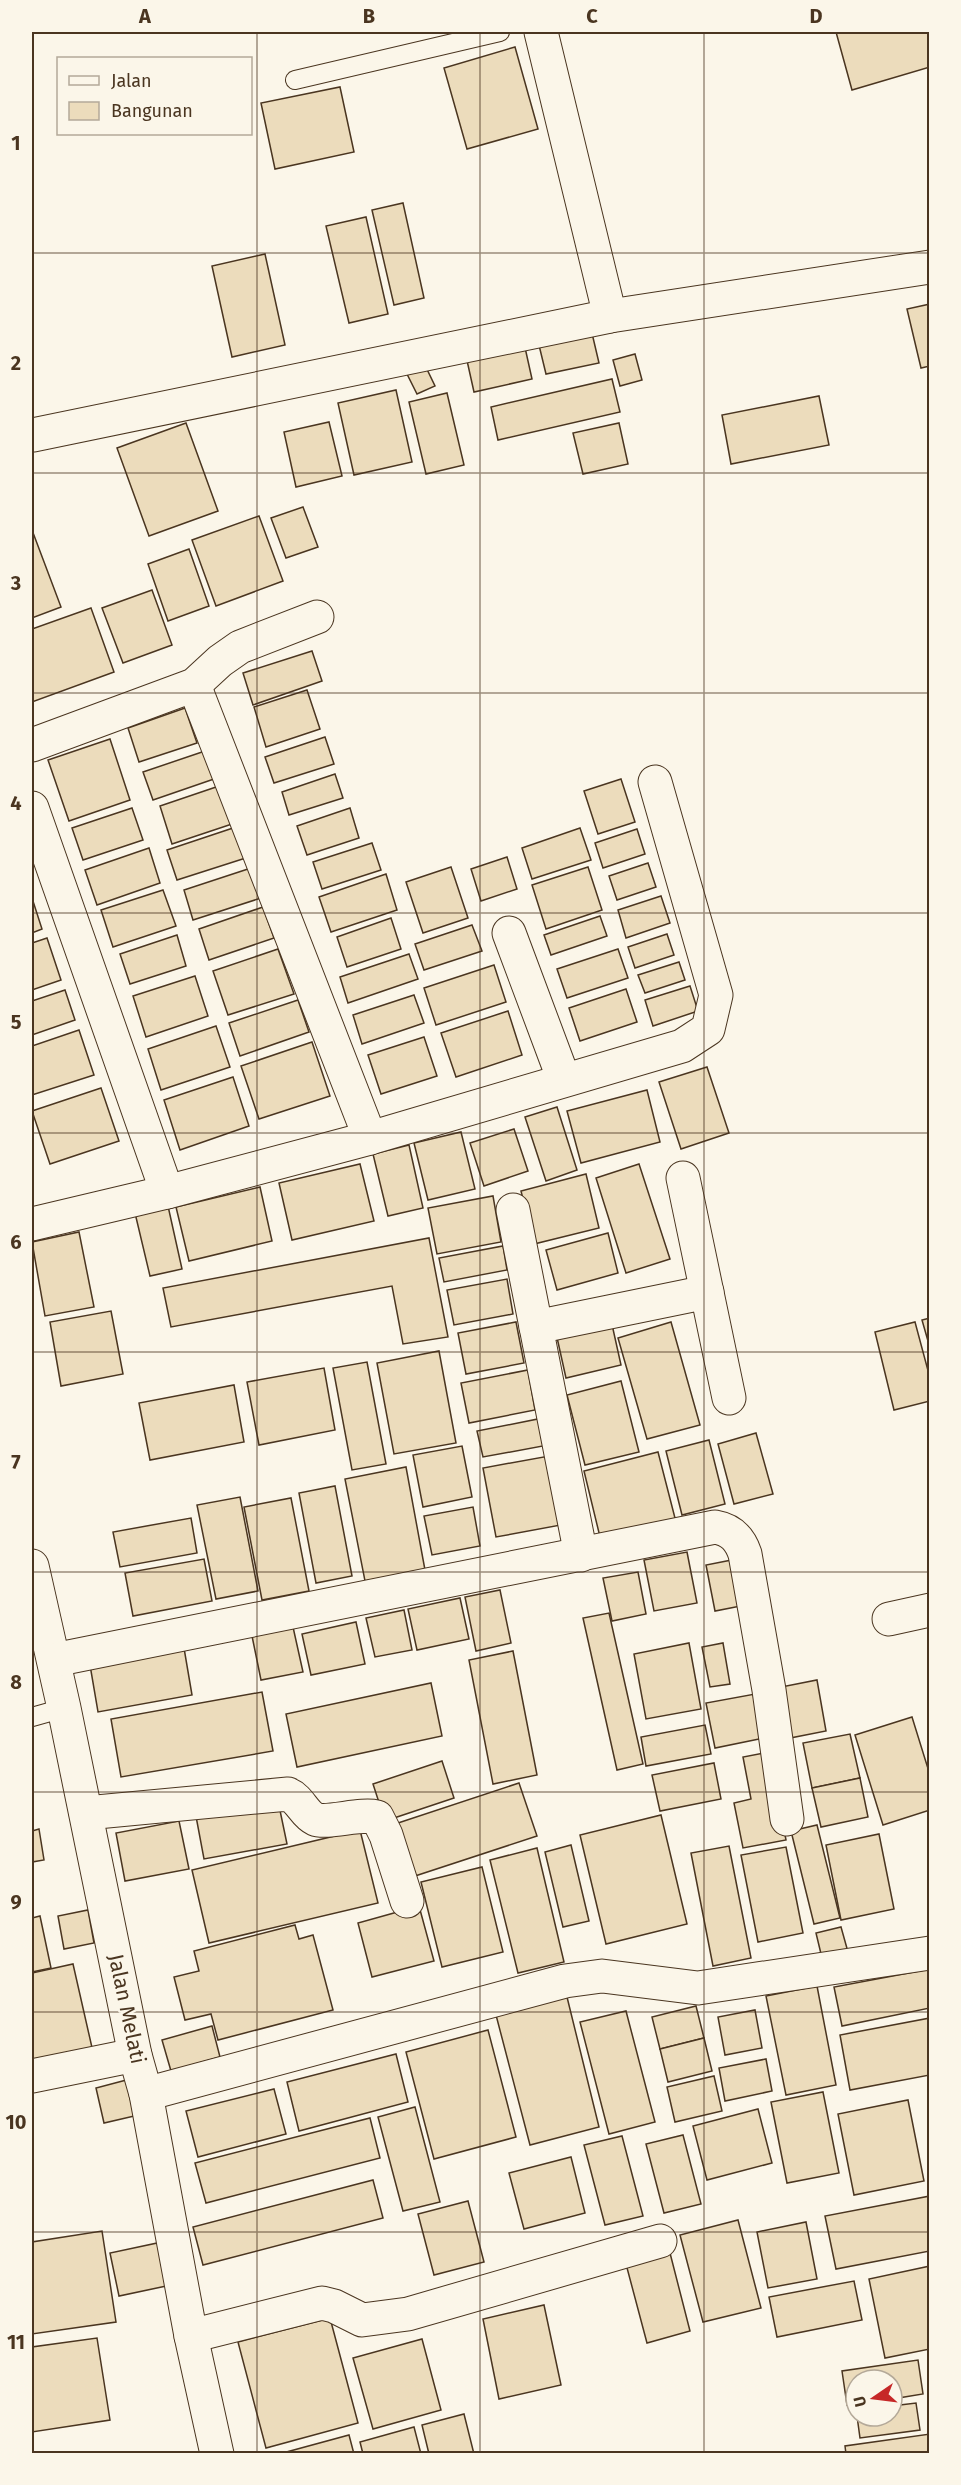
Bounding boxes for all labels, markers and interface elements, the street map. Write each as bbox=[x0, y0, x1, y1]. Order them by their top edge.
text: A bbox=[138, 4, 152, 28]
text: B bbox=[363, 4, 375, 28]
text: C bbox=[586, 4, 598, 28]
text: D bbox=[809, 4, 823, 28]
legend bbox=[57, 57, 252, 135]
text: Jalan bbox=[111, 70, 152, 92]
text: Bangunan bbox=[111, 100, 193, 122]
text: 1 bbox=[11, 131, 21, 155]
text: 2 bbox=[11, 351, 21, 375]
text: 3 bbox=[10, 571, 21, 595]
text: 4 bbox=[10, 791, 22, 815]
text: 5 bbox=[11, 1010, 22, 1034]
text: 6 bbox=[10, 1230, 22, 1254]
text: 7 bbox=[11, 1450, 21, 1474]
text: 8 bbox=[10, 1670, 22, 1694]
text: 9 bbox=[10, 1890, 22, 1914]
street label: Jalan Melati bbox=[103, 1952, 151, 2066]
text: 10 bbox=[6, 2110, 26, 2134]
text: 11 bbox=[7, 2330, 25, 2354]
north arrow bbox=[844, 2368, 904, 2428]
text: U bbox=[849, 2394, 870, 2409]

